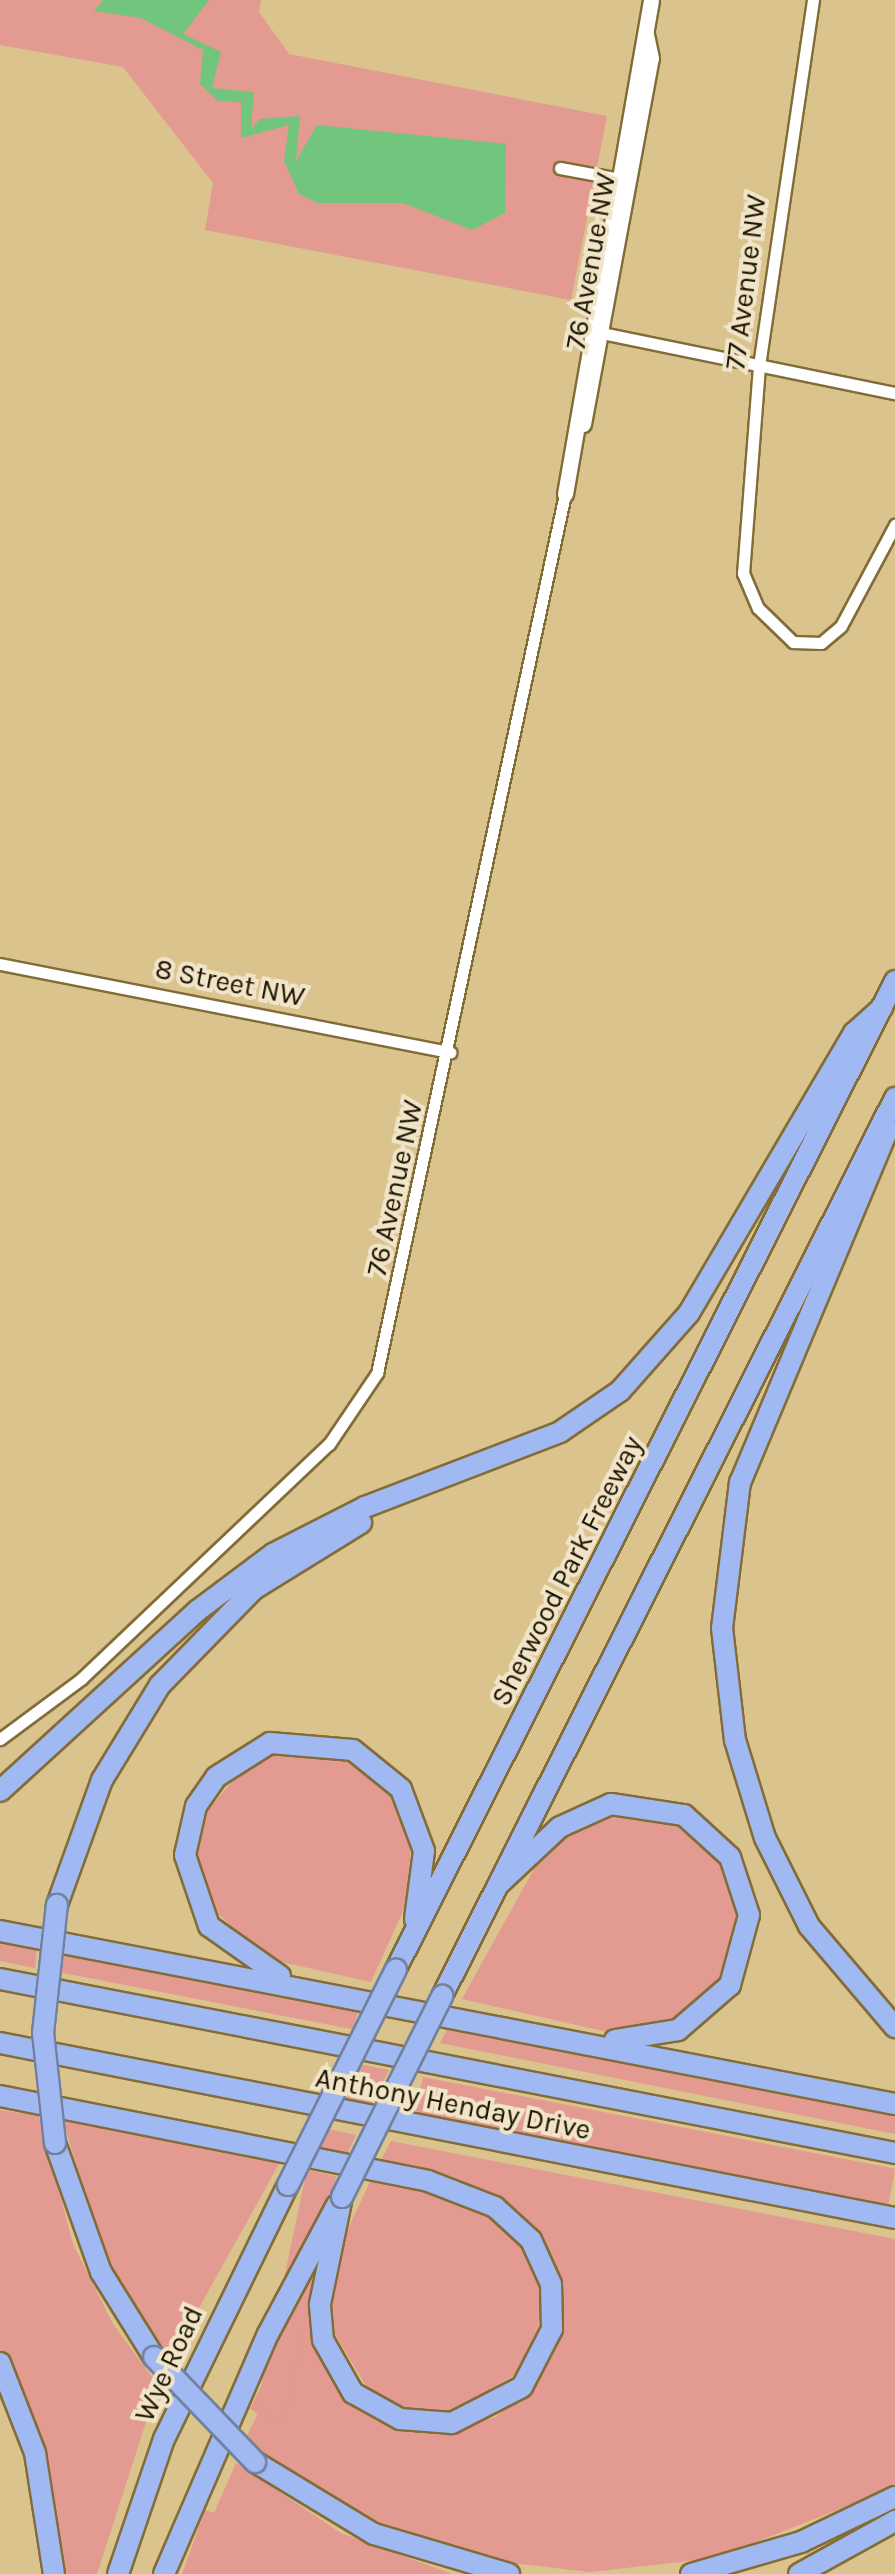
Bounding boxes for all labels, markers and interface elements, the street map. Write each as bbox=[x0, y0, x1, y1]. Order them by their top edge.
street label: 76 Avenue NW bbox=[559, 170, 623, 352]
street label: 77 Avenue NW bbox=[719, 193, 773, 371]
street label: 8 Street NW bbox=[152, 952, 308, 1014]
street label: 76 Avenue NW bbox=[360, 1097, 430, 1279]
street label: Sherwood Park Freeway bbox=[484, 1431, 650, 1711]
street label: Anthony Henday Drive bbox=[313, 2061, 593, 2147]
street label: Wye Road bbox=[128, 2301, 210, 2427]

